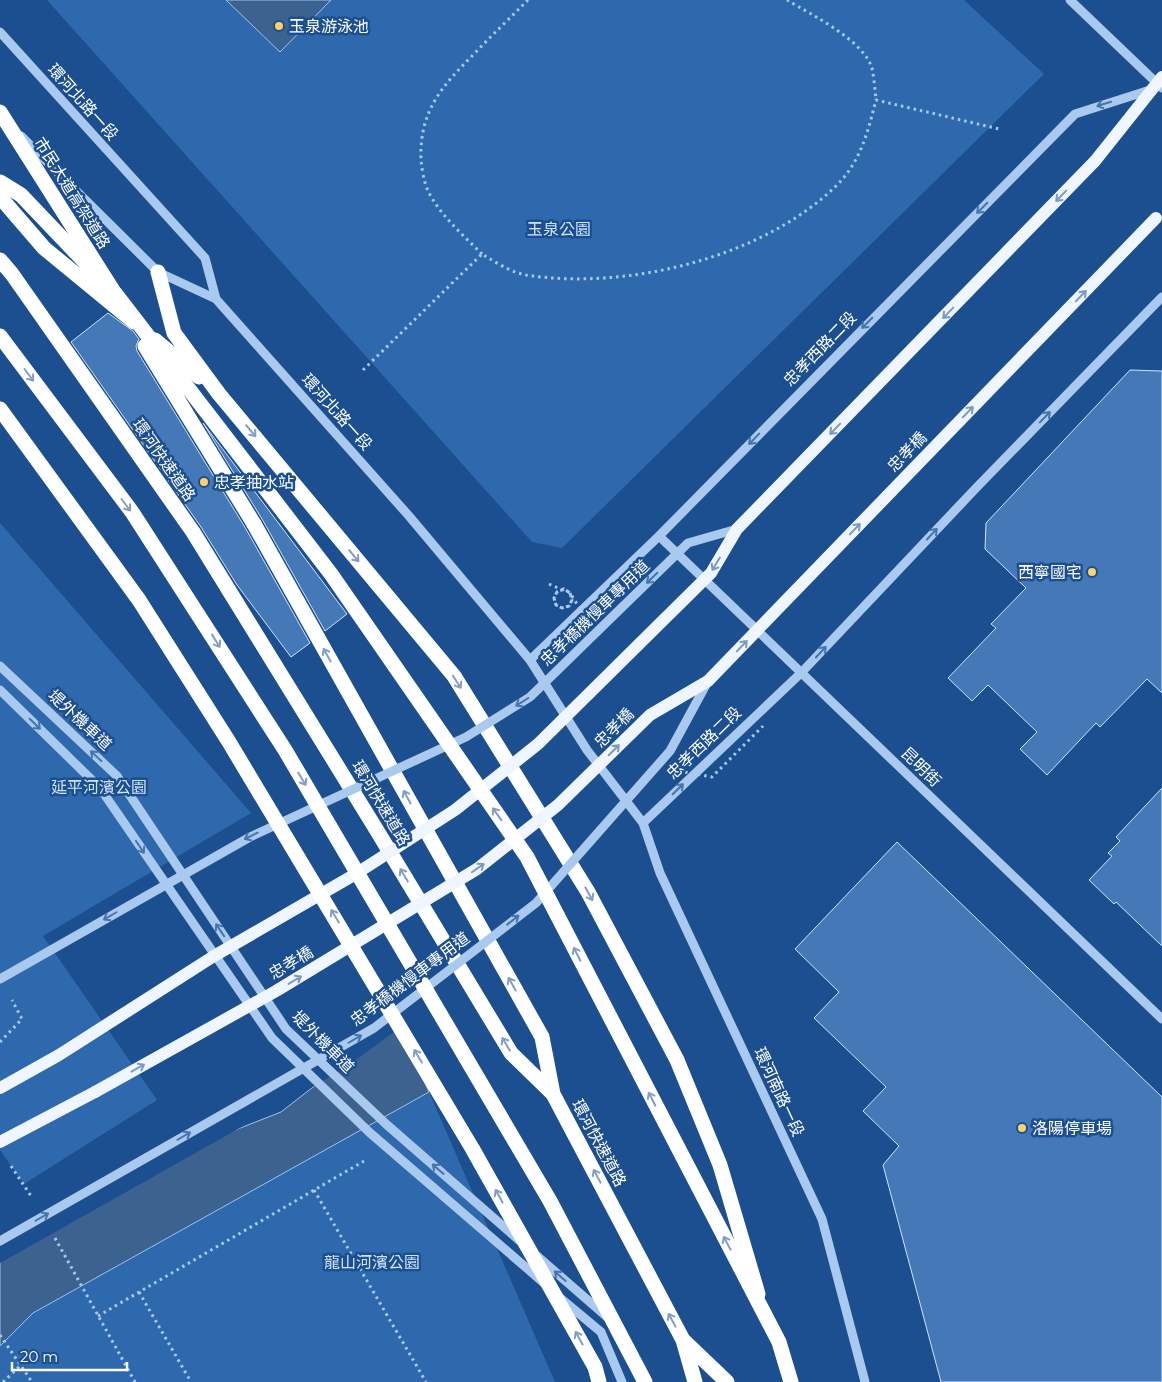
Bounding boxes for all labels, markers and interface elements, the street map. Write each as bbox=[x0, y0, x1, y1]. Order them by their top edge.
place label: 玉泉游泳池 bbox=[289, 17, 369, 36]
marker: 玉泉游泳池 bbox=[273, 20, 285, 32]
street label: 環河北路一段 bbox=[44, 60, 122, 144]
one-way arrow bbox=[1096, 100, 1112, 110]
street label: 市民大道高架道路 bbox=[30, 134, 114, 252]
one-way arrow bbox=[1056, 190, 1068, 202]
one-way arrow bbox=[976, 202, 988, 214]
park label: 玉泉公園 bbox=[527, 220, 591, 239]
one-way arrow bbox=[1075, 289, 1087, 302]
one-way arrow bbox=[942, 307, 954, 319]
street label: 忠孝西路二段 bbox=[780, 308, 860, 390]
one-way arrow bbox=[861, 317, 874, 329]
one-way arrow bbox=[24, 368, 34, 382]
street label: 環河北路一段 bbox=[298, 370, 376, 454]
one-way arrow bbox=[962, 406, 974, 419]
one-way arrow bbox=[1039, 411, 1051, 423]
street label: 環河快速道路 bbox=[129, 415, 199, 505]
one-way arrow bbox=[829, 423, 841, 435]
one-way arrow bbox=[245, 424, 256, 437]
street label: 忠孝橋 bbox=[883, 428, 931, 476]
one-way arrow bbox=[748, 433, 760, 446]
place label: 忠孝抽水站 bbox=[214, 473, 294, 492]
marker: 忠孝抽水站 bbox=[198, 476, 210, 488]
one-way arrow bbox=[121, 498, 132, 511]
one-way arrow bbox=[849, 523, 861, 536]
one-way arrow bbox=[926, 528, 938, 540]
one-way arrow bbox=[349, 549, 360, 562]
street label: 忠孝橋機慢車專用道 bbox=[537, 556, 653, 670]
one-way arrow bbox=[711, 556, 721, 570]
place label: 西寧國宅 bbox=[1018, 563, 1082, 582]
marker: 西寧國宅 bbox=[1086, 566, 1098, 578]
one-way arrow bbox=[646, 572, 659, 584]
one-way arrow bbox=[211, 633, 221, 647]
one-way arrow bbox=[736, 640, 748, 653]
one-way arrow bbox=[815, 646, 827, 658]
one-way arrow bbox=[322, 647, 332, 662]
one-way arrow bbox=[453, 674, 463, 688]
street label: 堤外機車道 bbox=[44, 686, 116, 754]
one-way arrow bbox=[516, 697, 530, 707]
street label: 忠孝西路二段 bbox=[663, 703, 745, 783]
street label: 忠孝橋 bbox=[590, 704, 638, 752]
one-way arrow bbox=[29, 718, 41, 730]
street label: 昆明街 bbox=[897, 743, 945, 791]
one-way arrow bbox=[608, 744, 620, 756]
one-way arrow bbox=[89, 750, 102, 762]
street label: 環河快速道路 bbox=[348, 757, 414, 849]
one-way arrow bbox=[297, 771, 307, 785]
park label: 延平河濱公園 bbox=[51, 778, 147, 797]
one-way arrow bbox=[672, 783, 685, 795]
one-way arrow bbox=[401, 790, 411, 804]
one-way arrow bbox=[492, 807, 502, 821]
one-way arrow bbox=[244, 831, 259, 841]
one-way arrow bbox=[136, 839, 146, 853]
one-way arrow bbox=[471, 862, 484, 873]
one-way arrow bbox=[398, 868, 408, 882]
one-way arrow bbox=[584, 887, 594, 902]
one-way arrow bbox=[330, 909, 340, 923]
one-way arrow bbox=[103, 912, 118, 922]
one-way arrow bbox=[506, 915, 519, 926]
one-way arrow bbox=[215, 923, 225, 937]
street label: 忠孝橋機慢車專用道 bbox=[347, 928, 473, 1030]
street label: 忠孝橋 bbox=[266, 942, 316, 984]
one-way arrow bbox=[572, 947, 582, 962]
one-way arrow bbox=[287, 974, 301, 984]
one-way arrow bbox=[507, 977, 516, 992]
street label: 堤外機車道 bbox=[288, 1007, 358, 1077]
one-way arrow bbox=[348, 1033, 362, 1043]
one-way arrow bbox=[500, 1038, 510, 1052]
street label: 環河南路一段 bbox=[750, 1044, 808, 1140]
one-way arrow bbox=[412, 1049, 422, 1063]
one-way arrow bbox=[130, 1063, 145, 1073]
one-way arrow bbox=[647, 1091, 657, 1106]
street label: 環河快速道路 bbox=[568, 1096, 630, 1190]
place label: 洛陽停車場 bbox=[1032, 1119, 1112, 1138]
marker: 洛陽停車場 bbox=[1016, 1122, 1028, 1134]
one-way arrow bbox=[176, 1131, 190, 1141]
one-way arrow bbox=[431, 1164, 444, 1175]
one-way arrow bbox=[592, 1169, 602, 1184]
one-way arrow bbox=[494, 1189, 504, 1204]
one-way arrow bbox=[35, 1211, 49, 1221]
one-way arrow bbox=[722, 1236, 731, 1251]
park label: 龍山河濱公園 bbox=[324, 1253, 420, 1272]
one-way arrow bbox=[554, 1270, 567, 1282]
one-way arrow bbox=[667, 1313, 677, 1328]
one-way arrow bbox=[573, 1331, 583, 1346]
scale bar bbox=[12, 1340, 128, 1372]
text: 20 m bbox=[20, 1347, 58, 1366]

